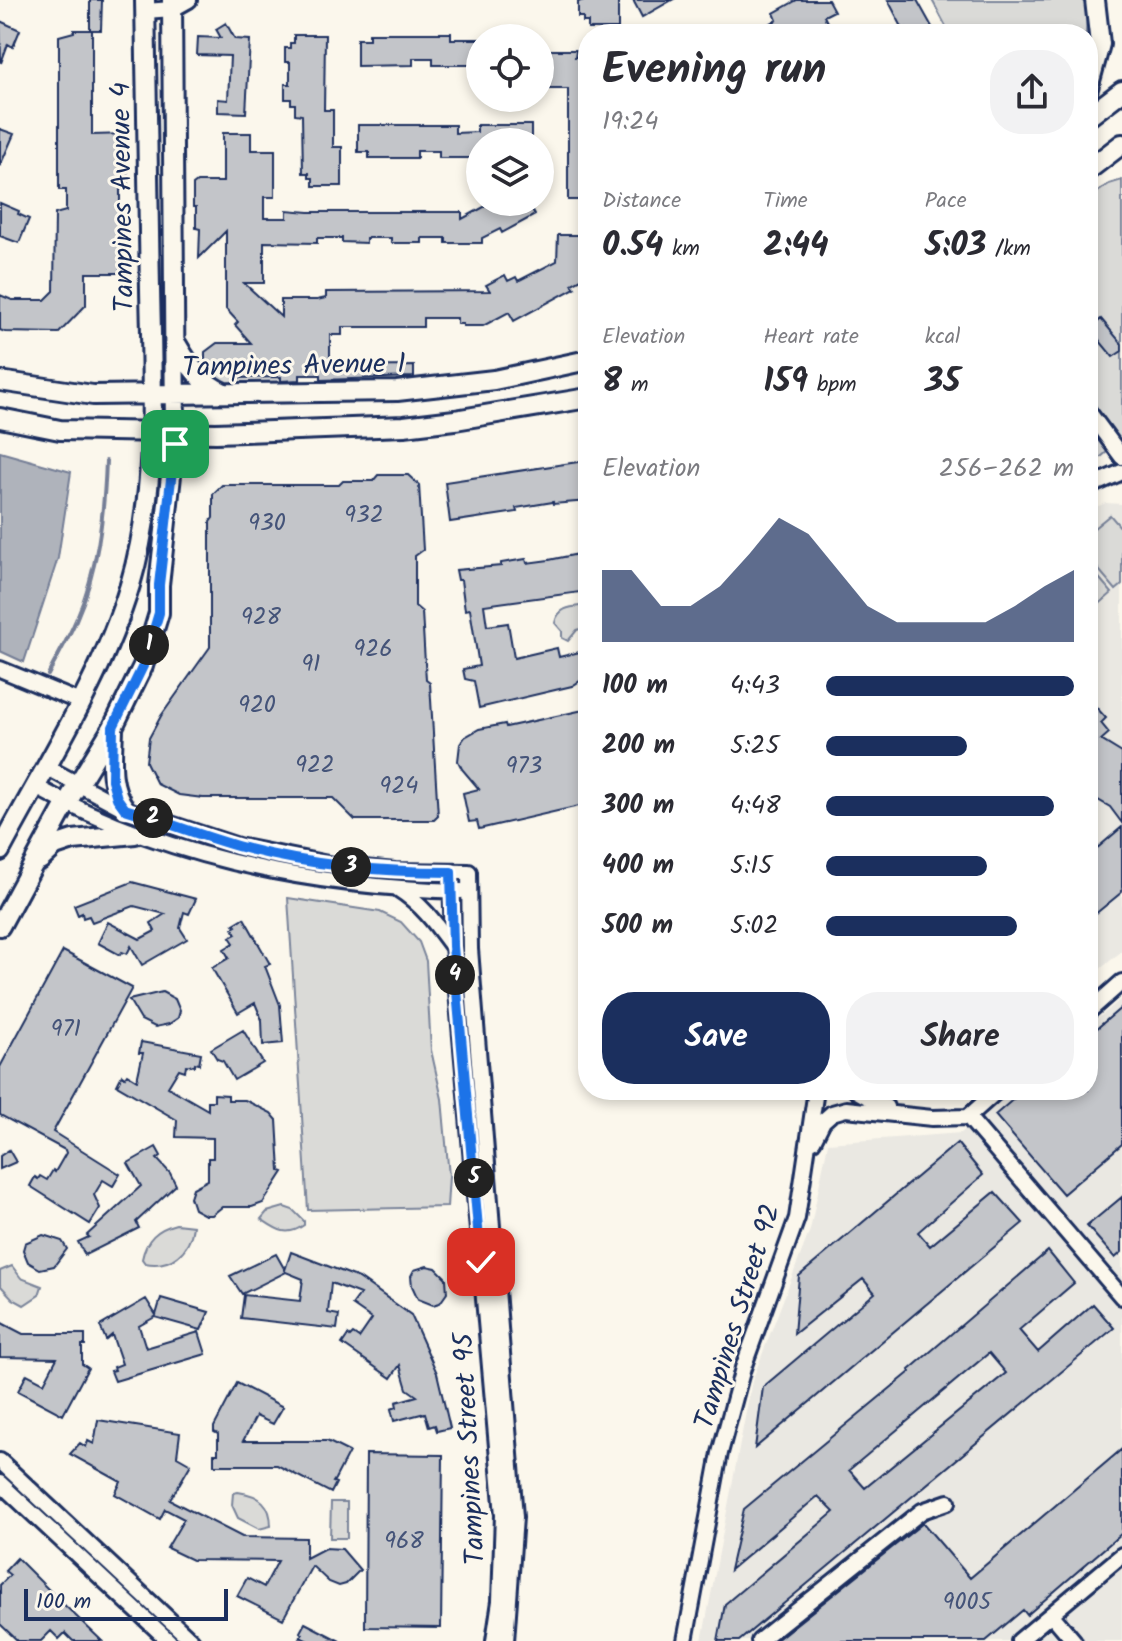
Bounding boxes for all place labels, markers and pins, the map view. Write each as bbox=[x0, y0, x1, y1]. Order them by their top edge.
pin bbox=[141, 410, 209, 478]
pin: 1 bbox=[129, 625, 169, 665]
pin: 2 bbox=[133, 798, 173, 838]
pin: 3 bbox=[331, 847, 371, 887]
pin: 4 bbox=[435, 955, 475, 995]
pin: 5 bbox=[454, 1158, 494, 1198]
pin bbox=[447, 1228, 515, 1296]

